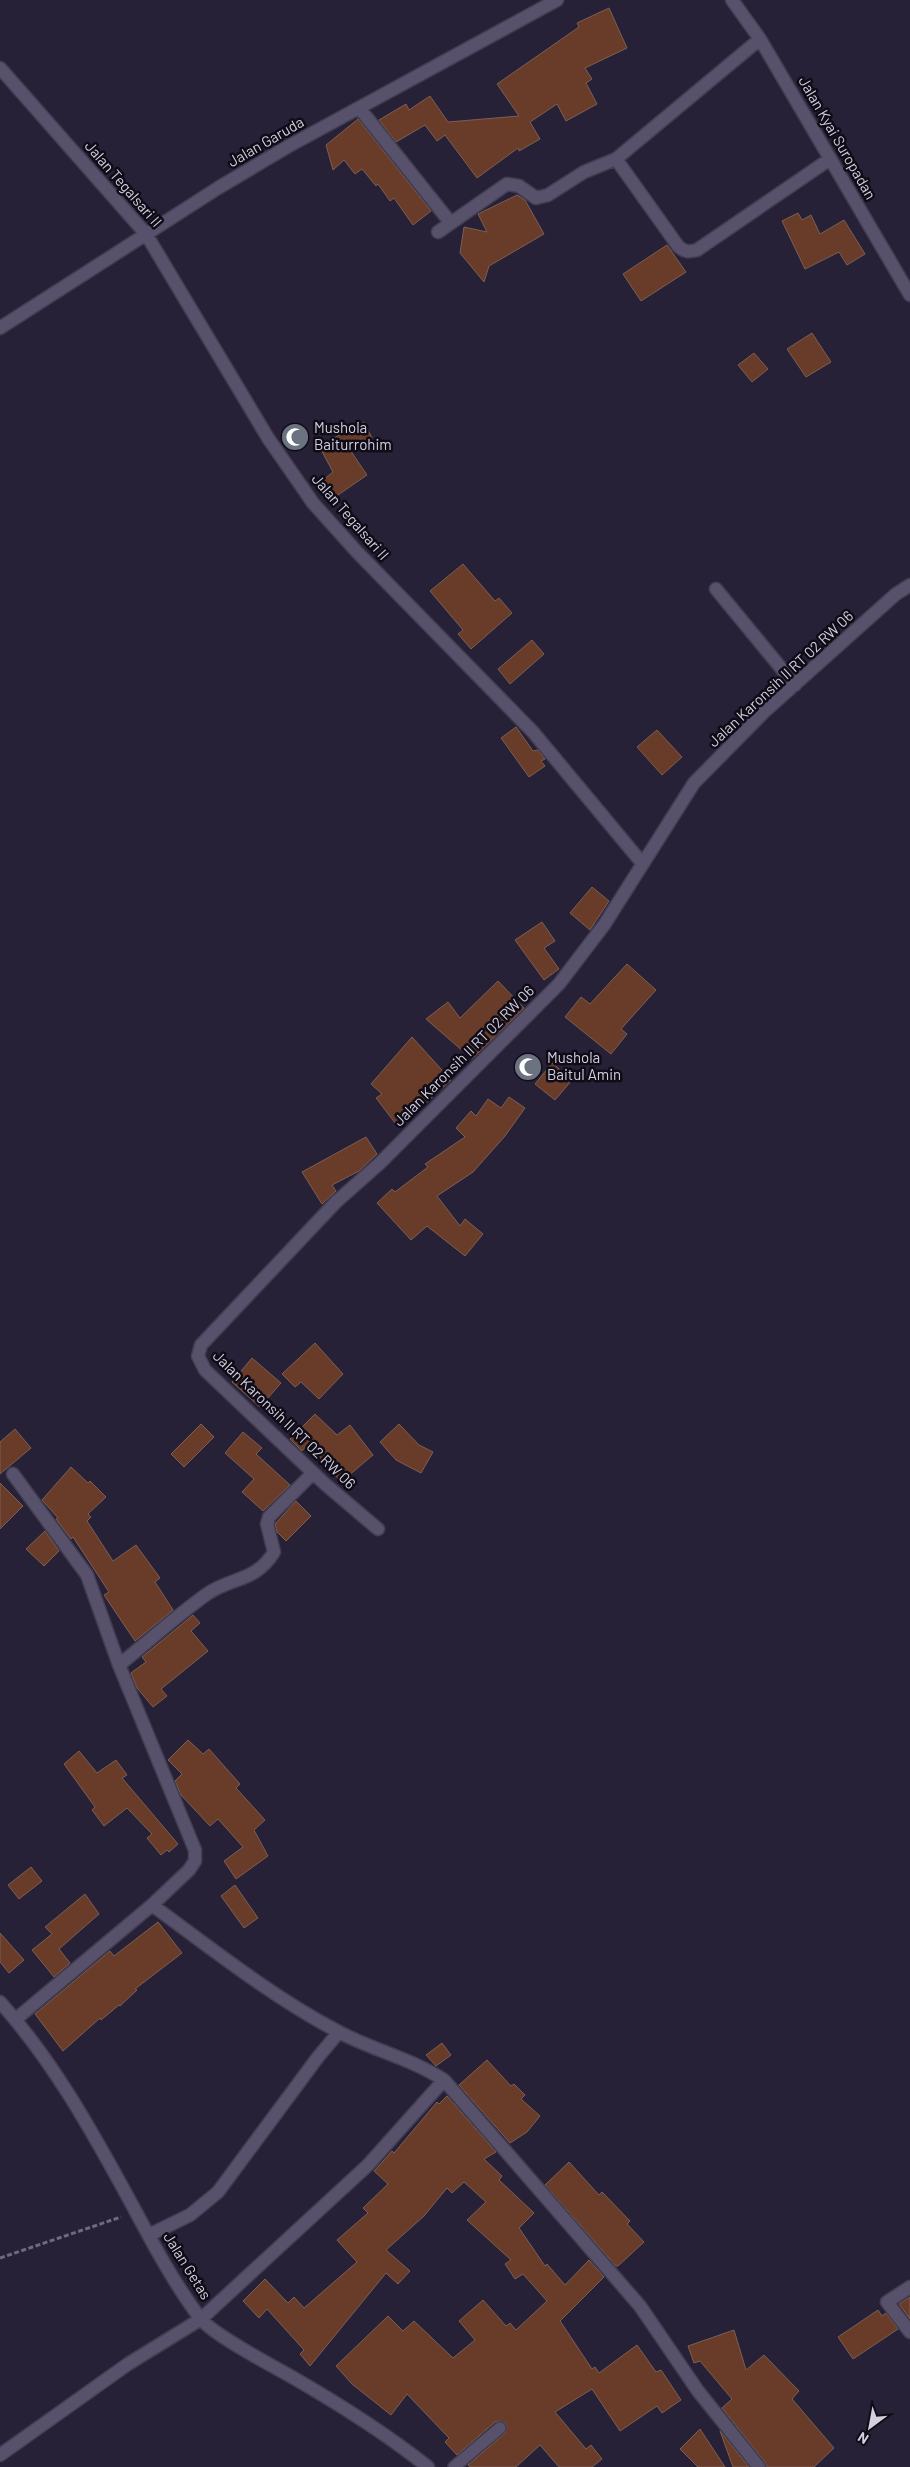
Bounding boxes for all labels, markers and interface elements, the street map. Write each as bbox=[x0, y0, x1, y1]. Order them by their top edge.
street label: Jalan Kyai Suropadan bbox=[795, 73, 880, 202]
street label: Jalan Garuda bbox=[224, 112, 307, 170]
street label: Jalan Tegalsari II bbox=[82, 137, 166, 230]
place label: Mushola Baiturrohim bbox=[314, 418, 392, 453]
mosque icon: Mushola Baiturrohim bbox=[280, 422, 310, 452]
street label: Jalan Tegalsari II bbox=[309, 470, 393, 563]
street label: Jalan Karonsih II RT 02 RW 06 bbox=[704, 606, 856, 750]
street label: Jalan Karonsih II RT 02 RW 06 bbox=[389, 981, 537, 1129]
place label: Mushola Baitul Amin bbox=[547, 1048, 621, 1083]
mosque icon: Mushola Baitul Amin bbox=[513, 1052, 543, 1082]
street label: Jalan Karonsih II RT 02 RW 06 bbox=[210, 1346, 360, 1492]
street label: Jalan Getas bbox=[160, 2229, 216, 2302]
north arrow bbox=[845, 2402, 895, 2452]
text: N bbox=[854, 2429, 871, 2448]

